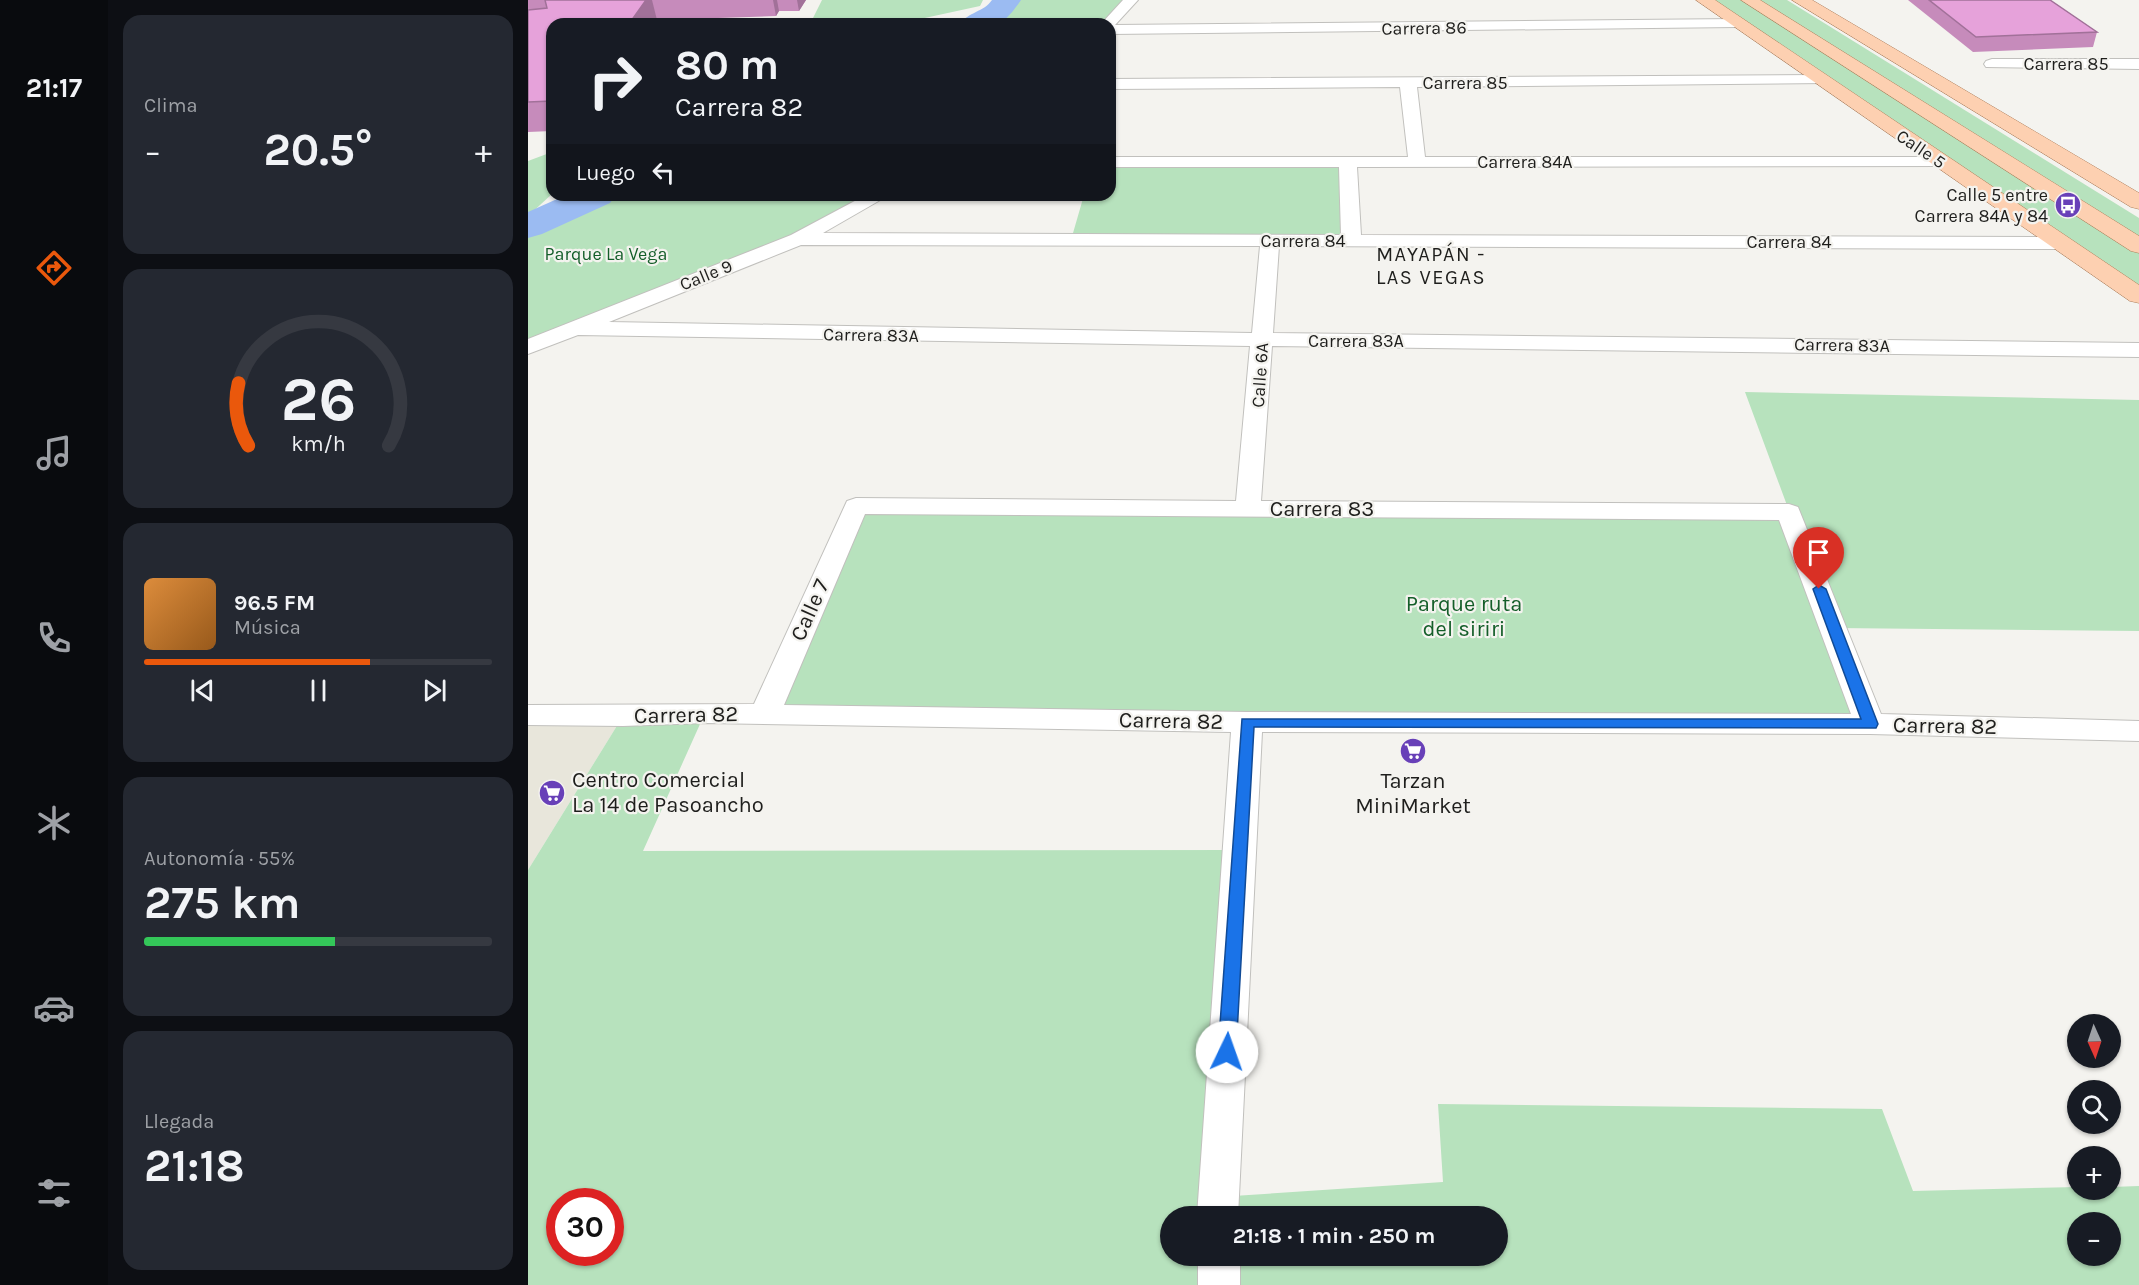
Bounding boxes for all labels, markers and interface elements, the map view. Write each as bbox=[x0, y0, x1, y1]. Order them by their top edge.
street label: Carrera 86 bbox=[1381, 16, 1467, 40]
text: 80 m bbox=[675, 40, 779, 90]
icon: right bbox=[576, 42, 654, 120]
street label: Carrera 85 bbox=[2023, 53, 2109, 75]
text: 21:17 bbox=[26, 72, 82, 104]
street label: Carrera 85 bbox=[1422, 72, 1508, 94]
text: Carrera 82 bbox=[675, 91, 803, 123]
text: Clima bbox=[144, 94, 198, 117]
text: 20.5° bbox=[263, 124, 373, 176]
street label: Calle 5 bbox=[1892, 125, 1950, 173]
text: − bbox=[144, 132, 161, 170]
text: + bbox=[475, 132, 492, 170]
street label: Carrera 84A bbox=[1477, 151, 1573, 173]
icon: left bbox=[647, 156, 680, 189]
text: Luego bbox=[576, 160, 635, 186]
place label: Calle 5 entre Carrera 84A y 84 bbox=[1915, 184, 2048, 227]
bus stop icon: Calle 5 entre Carrera 84A y 84 bbox=[2053, 190, 2083, 220]
street label: Carrera 84 bbox=[1260, 230, 1346, 252]
street label: Carrera 84 bbox=[1746, 231, 1832, 253]
district label: MAYAPÁN - LAS VEGAS bbox=[1376, 242, 1486, 289]
park label: Parque La Vega bbox=[545, 243, 667, 265]
icon: directions bbox=[33, 247, 75, 289]
street label: Calle 9 bbox=[676, 255, 736, 295]
street label: Carrera 83A bbox=[823, 323, 919, 347]
street label: Carrera 83A bbox=[1308, 330, 1404, 352]
street label: Carrera 83A bbox=[1794, 333, 1890, 357]
street label: Calle 6A bbox=[1247, 342, 1273, 408]
text: 26 bbox=[280, 363, 356, 436]
text: km/h bbox=[291, 431, 345, 456]
icon: music bbox=[33, 432, 75, 474]
street label: Carrera 83 bbox=[1270, 496, 1374, 522]
pin bbox=[1793, 527, 1844, 589]
icon: arrive bbox=[1802, 536, 1835, 569]
street label: Calle 7 bbox=[785, 575, 835, 645]
text: 96.5 FM bbox=[234, 590, 315, 616]
park label: Parque ruta del siriri bbox=[1406, 591, 1522, 642]
text: Música bbox=[234, 616, 301, 639]
icon: phone bbox=[33, 617, 75, 659]
icon: previous bbox=[186, 674, 219, 707]
icon: pause bbox=[302, 674, 335, 707]
icon: next bbox=[418, 674, 451, 707]
street label: Carrera 82 bbox=[634, 701, 738, 729]
street label: Carrera 82 bbox=[1119, 707, 1223, 735]
street label: Carrera 82 bbox=[1893, 712, 1997, 740]
supermarket icon: Tarzan MiniMarket bbox=[1398, 736, 1428, 766]
place label: Centro Comercial La 14 de Pasoancho bbox=[572, 767, 764, 818]
place label: Tarzan MiniMarket bbox=[1355, 768, 1471, 819]
supermarket icon: Centro Comercial La 14 de Pasoancho bbox=[537, 778, 567, 808]
icon: climate bbox=[33, 802, 75, 844]
text: Autonomía · 55% bbox=[144, 847, 295, 870]
text: 275 km bbox=[144, 877, 301, 929]
icon: car bbox=[33, 987, 75, 1029]
north arrow bbox=[2067, 1014, 2121, 1068]
map controls bbox=[2067, 1014, 2121, 1266]
position arrow bbox=[1195, 1020, 1259, 1084]
button: search bbox=[2067, 1080, 2121, 1134]
text: Llegada bbox=[144, 1110, 214, 1133]
text: 21:18 bbox=[144, 1140, 245, 1192]
button: + bbox=[2067, 1146, 2121, 1200]
icon: filters bbox=[33, 1172, 75, 1214]
speed limit sign: 30 bbox=[546, 1188, 624, 1266]
button: − bbox=[2067, 1212, 2121, 1266]
text: 21:18 · 1 min · 250 m bbox=[1233, 1223, 1435, 1249]

